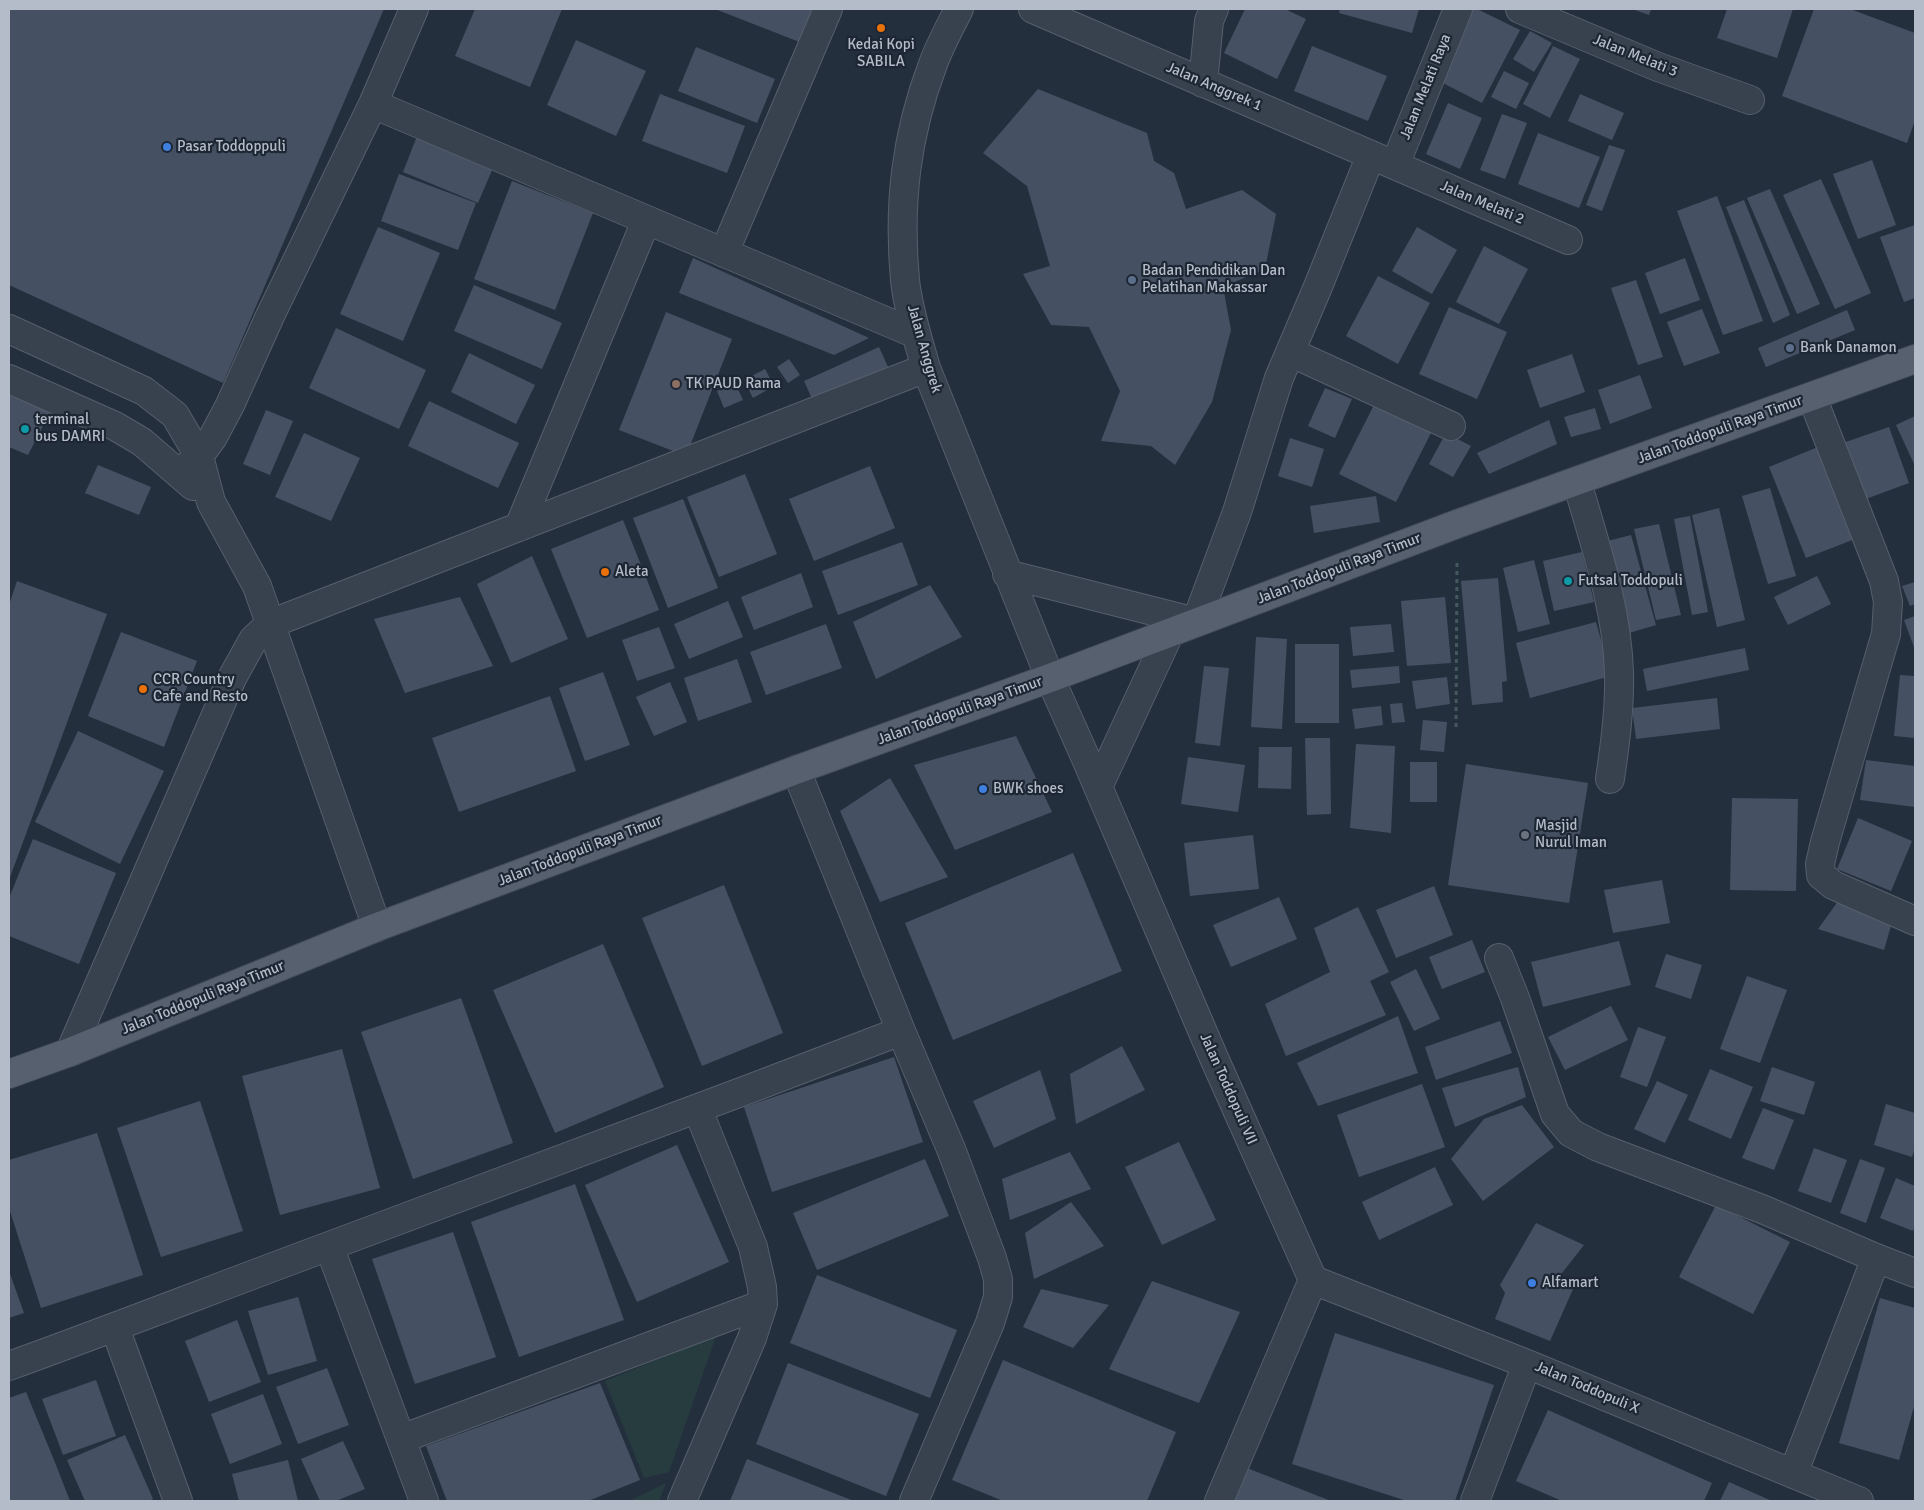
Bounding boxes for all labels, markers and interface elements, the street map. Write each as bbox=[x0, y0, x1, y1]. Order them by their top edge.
marker: Kedai Kopi SABILA bbox=[875, 22, 887, 34]
street label: Jalan Melati 3 bbox=[1590, 31, 1680, 81]
street label: Jalan Melati Raya bbox=[1397, 32, 1455, 142]
place label: Kedai Kopi SABILA bbox=[847, 36, 915, 71]
street label: Jalan Anggrek 1 bbox=[1163, 59, 1265, 115]
place label: Pasar Toddoppuli bbox=[177, 138, 286, 156]
marker: Pasar Toddoppuli bbox=[161, 141, 173, 153]
street label: Jalan Melati 2 bbox=[1437, 177, 1527, 229]
place label: Badan Pendidikan Dan Pelatihan Makassar bbox=[1142, 262, 1285, 297]
marker: Badan Pendidikan Dan Pelatihan Makassar bbox=[1126, 274, 1138, 286]
street label: Jalan Anggrek bbox=[903, 303, 945, 395]
place label: Bank Danamon bbox=[1800, 339, 1897, 357]
marker: Bank Danamon bbox=[1784, 342, 1796, 354]
place label: TK PAUD Rama bbox=[686, 375, 781, 393]
marker: TK PAUD Rama bbox=[670, 378, 682, 390]
street label: Jalan Toddopuli Raya Timur bbox=[1635, 392, 1805, 468]
place label: terminal bus DAMRI bbox=[35, 411, 105, 446]
marker: terminal bus DAMRI bbox=[19, 423, 31, 435]
street label: Jalan Toddopuli Raya Timur bbox=[1255, 529, 1423, 609]
place label: Aleta bbox=[615, 563, 649, 581]
marker: Aleta bbox=[599, 566, 611, 578]
place label: Futsal Toddopuli bbox=[1578, 572, 1683, 590]
marker: Futsal Toddopuli bbox=[1562, 575, 1574, 587]
place label: CCR Country Cafe and Resto bbox=[153, 671, 248, 706]
street label: Jalan Toddopuli Raya Timur bbox=[875, 673, 1045, 749]
marker: CCR Country Cafe and Resto bbox=[137, 683, 149, 695]
place label: BWK shoes bbox=[993, 780, 1064, 798]
marker: BWK shoes bbox=[977, 783, 989, 795]
street label: Jalan Toddopuli Raya Timur bbox=[496, 811, 664, 891]
place label: Masjid Nurul Iman bbox=[1535, 817, 1607, 852]
marker: Masjid Nurul Iman bbox=[1519, 829, 1531, 841]
street label: Jalan Toddopuli Raya Timur bbox=[119, 957, 287, 1039]
street label: Jalan Toddopuli VII bbox=[1195, 1030, 1261, 1148]
place label: Alfamart bbox=[1542, 1274, 1599, 1292]
marker: Alfamart bbox=[1526, 1277, 1538, 1289]
street label: Jalan Toddopuli X bbox=[1532, 1358, 1642, 1418]

